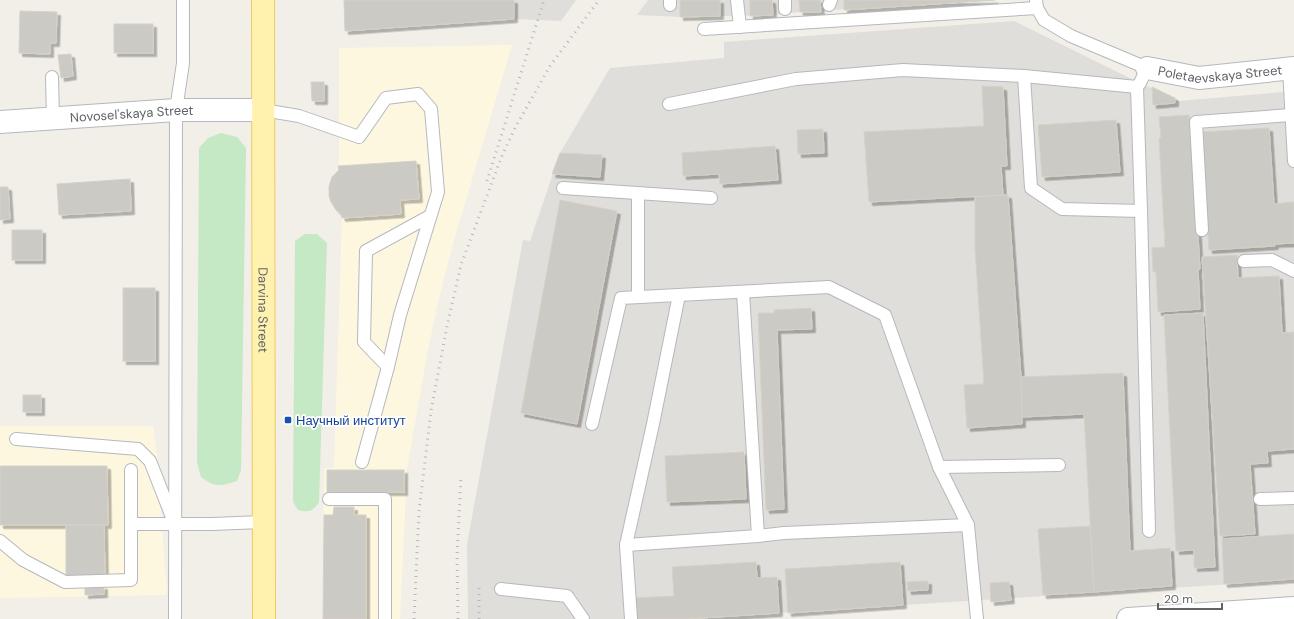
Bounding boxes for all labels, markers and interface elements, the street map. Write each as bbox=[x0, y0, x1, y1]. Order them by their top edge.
street label: Poletaevskaya Street bbox=[1157, 61, 1283, 87]
street label: Novosel'skaya Street bbox=[69, 102, 193, 126]
street label: Darvina Street bbox=[254, 267, 272, 353]
place label: Научный институт bbox=[296, 412, 406, 429]
marker: Научный институт bbox=[283, 415, 293, 425]
scale bar bbox=[1158, 585, 1222, 611]
text: 20 m bbox=[1164, 591, 1193, 607]

